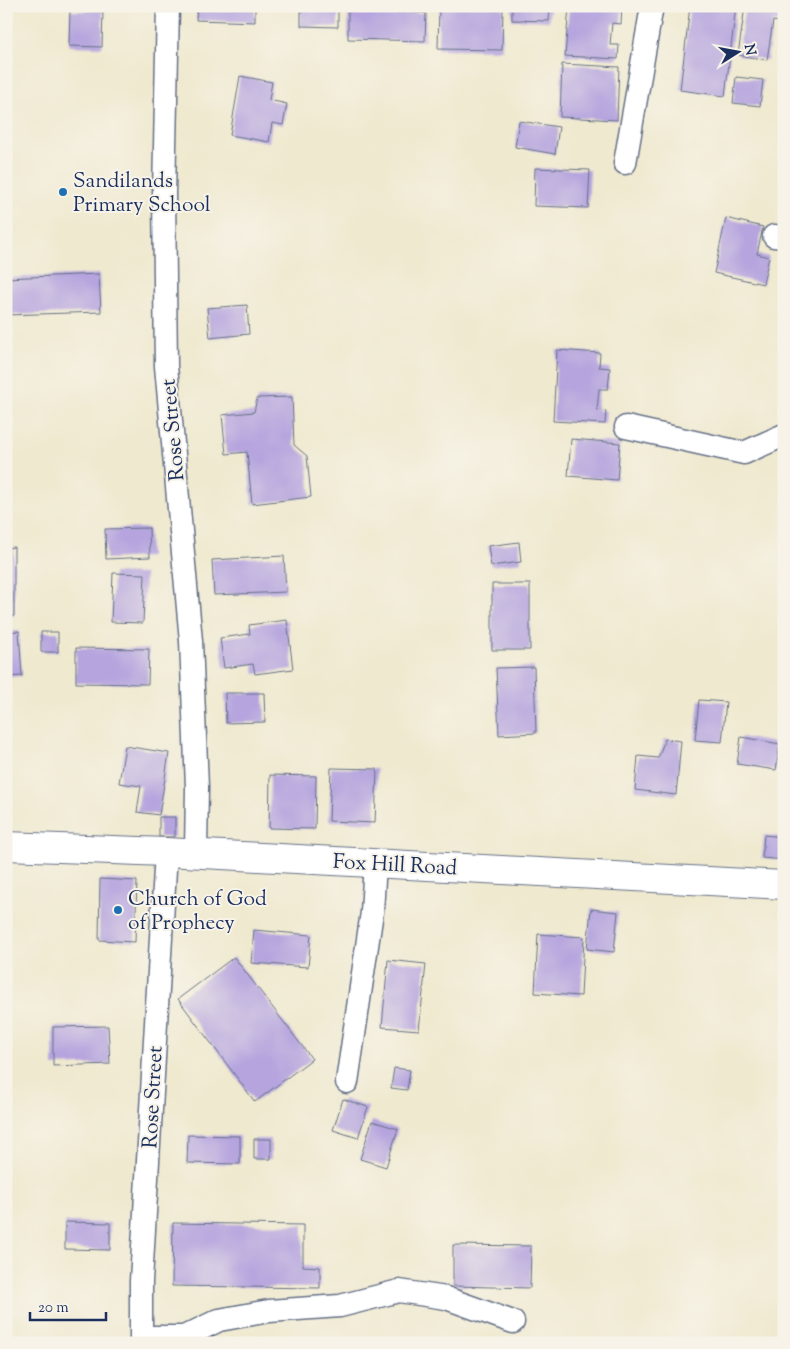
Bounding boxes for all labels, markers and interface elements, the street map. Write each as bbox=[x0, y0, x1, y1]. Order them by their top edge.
north arrow bbox=[712, 28, 762, 78]
text: N bbox=[738, 43, 760, 57]
place label: Sandilands Primary School bbox=[73, 167, 211, 221]
marker: Sandilands Primary School bbox=[57, 186, 69, 198]
street label: Rose Street bbox=[155, 377, 193, 482]
street label: Fox Hill Road bbox=[332, 848, 458, 884]
place label: Church of God of Prophecy bbox=[128, 885, 267, 939]
marker: Church of God of Prophecy bbox=[112, 904, 124, 916]
street label: Rose Street bbox=[136, 1045, 172, 1149]
scale bar bbox=[30, 1289, 106, 1321]
text: 20 m bbox=[38, 1298, 69, 1319]

